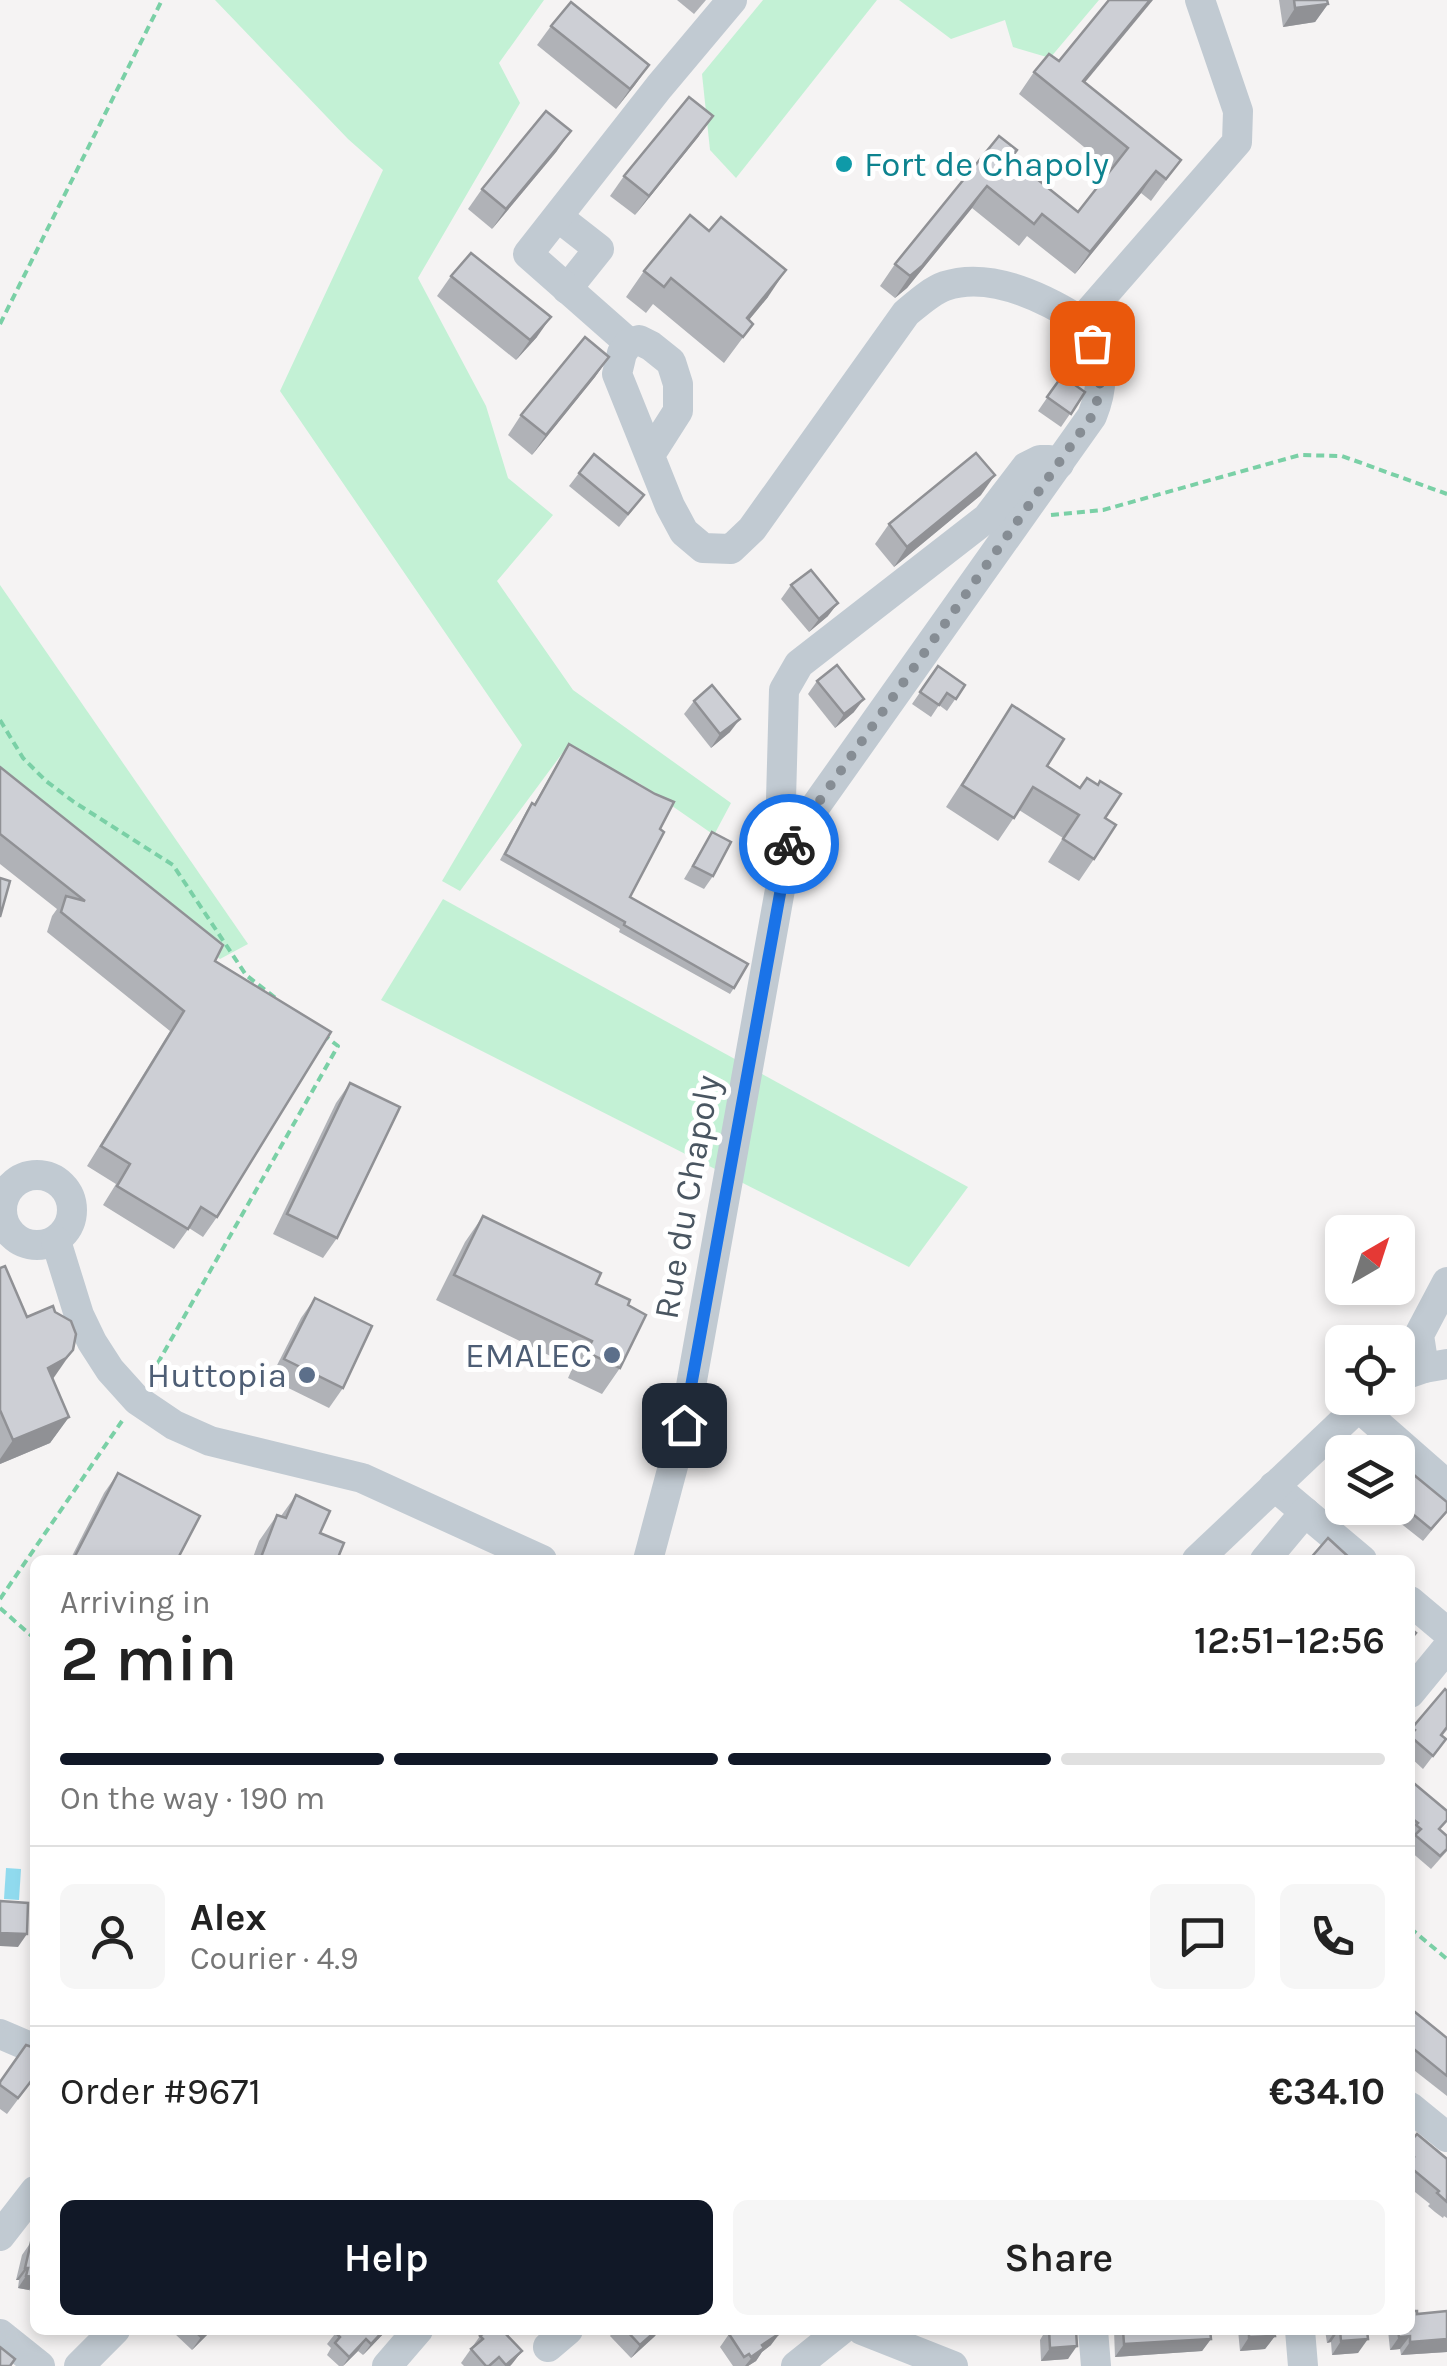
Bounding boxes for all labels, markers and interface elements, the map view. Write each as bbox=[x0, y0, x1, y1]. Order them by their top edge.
place label: Fort de Chapoly bbox=[864, 144, 1109, 185]
marker: Fort de Chapoly bbox=[833, 153, 855, 175]
pin bbox=[1050, 301, 1135, 386]
icon: bag bbox=[1065, 316, 1120, 371]
courier bbox=[739, 794, 839, 894]
icon: bike bbox=[762, 817, 817, 872]
street label: Rue du Chapoly bbox=[645, 1072, 729, 1322]
north arrow bbox=[1325, 1215, 1415, 1305]
map controls bbox=[1325, 1215, 1415, 1525]
button: locate bbox=[1325, 1325, 1415, 1415]
place label: EMALEC bbox=[465, 1335, 592, 1376]
marker: EMALEC bbox=[601, 1344, 623, 1366]
place label: Huttopia bbox=[147, 1355, 287, 1396]
marker: Huttopia bbox=[296, 1364, 318, 1386]
pin bbox=[642, 1383, 727, 1468]
icon: home bbox=[657, 1398, 712, 1453]
button: layers bbox=[1325, 1435, 1415, 1525]
text: Arriving in bbox=[60, 1584, 211, 1621]
text: 12:51–12:56 bbox=[1194, 1618, 1385, 1663]
text: 2 min bbox=[60, 1620, 237, 1696]
text: On the way · 190 m bbox=[60, 1780, 325, 1817]
button: person bbox=[60, 1884, 165, 1989]
button: chat bbox=[1150, 1884, 1255, 1989]
button: phone bbox=[1280, 1884, 1385, 1989]
text: Alex bbox=[190, 1895, 267, 1940]
text: Courier · 4.9 bbox=[190, 1940, 359, 1977]
text: Order #9671 bbox=[60, 2069, 261, 2114]
text: €34.10 bbox=[1269, 2069, 1385, 2114]
button: Help bbox=[60, 2200, 713, 2315]
button: Share bbox=[733, 2200, 1385, 2315]

